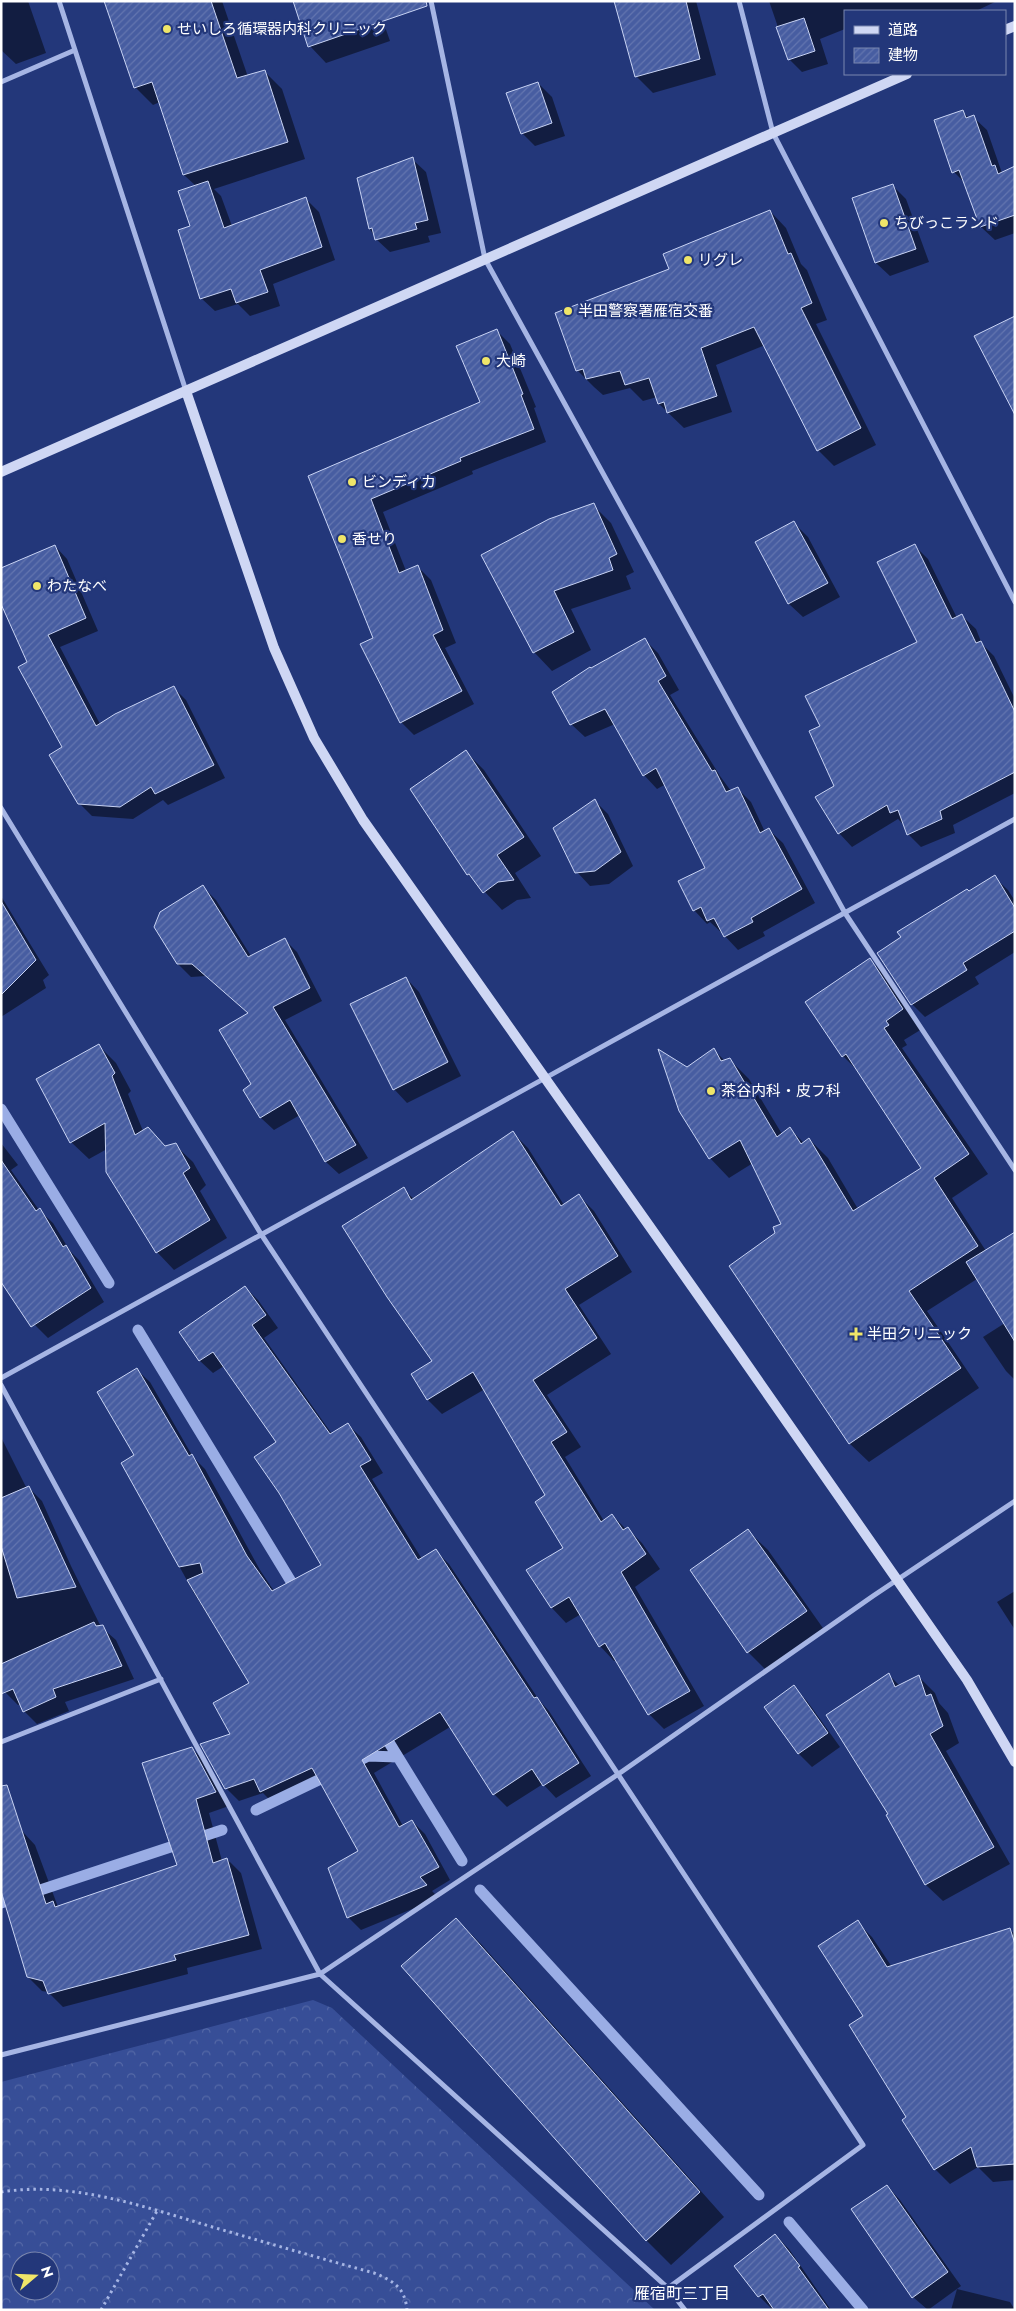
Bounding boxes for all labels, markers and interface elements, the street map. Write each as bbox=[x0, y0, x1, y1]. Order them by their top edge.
legend bbox=[844, 10, 1006, 75]
place label: せいしろ循環器内科クリニック bbox=[177, 18, 387, 40]
text: 道路 bbox=[888, 19, 918, 41]
marker: せいしろ循環器内科クリニック bbox=[161, 23, 173, 35]
text: 建物 bbox=[888, 44, 918, 66]
place label: ちびっこランド bbox=[894, 212, 999, 234]
marker: ちびっこランド bbox=[878, 217, 890, 229]
place label: リグレ bbox=[698, 249, 743, 271]
marker: リグレ bbox=[682, 254, 694, 266]
place label: 半田警察署雁宿交番 bbox=[578, 300, 713, 322]
marker: 半田警察署雁宿交番 bbox=[562, 305, 574, 317]
place label: 大崎 bbox=[496, 350, 526, 372]
marker: 大崎 bbox=[480, 355, 492, 367]
place label: ビンディカ bbox=[362, 471, 436, 493]
marker: ビンディカ bbox=[346, 476, 358, 488]
place label: 香せり bbox=[352, 528, 397, 550]
marker: 香せり bbox=[336, 533, 348, 545]
place label: わたなべ bbox=[47, 575, 107, 597]
marker: わたなべ bbox=[31, 580, 43, 592]
place label: 茶谷内科・皮フ科 bbox=[721, 1080, 841, 1102]
marker: 茶谷内科・皮フ科 bbox=[705, 1085, 717, 1097]
place label: 半田クリニック bbox=[867, 1323, 972, 1345]
marker: 半田クリニック bbox=[849, 1327, 863, 1341]
north arrow bbox=[10, 2251, 60, 2301]
text: N bbox=[36, 2263, 59, 2280]
district label: 雁宿町三丁目 bbox=[634, 2282, 730, 2305]

